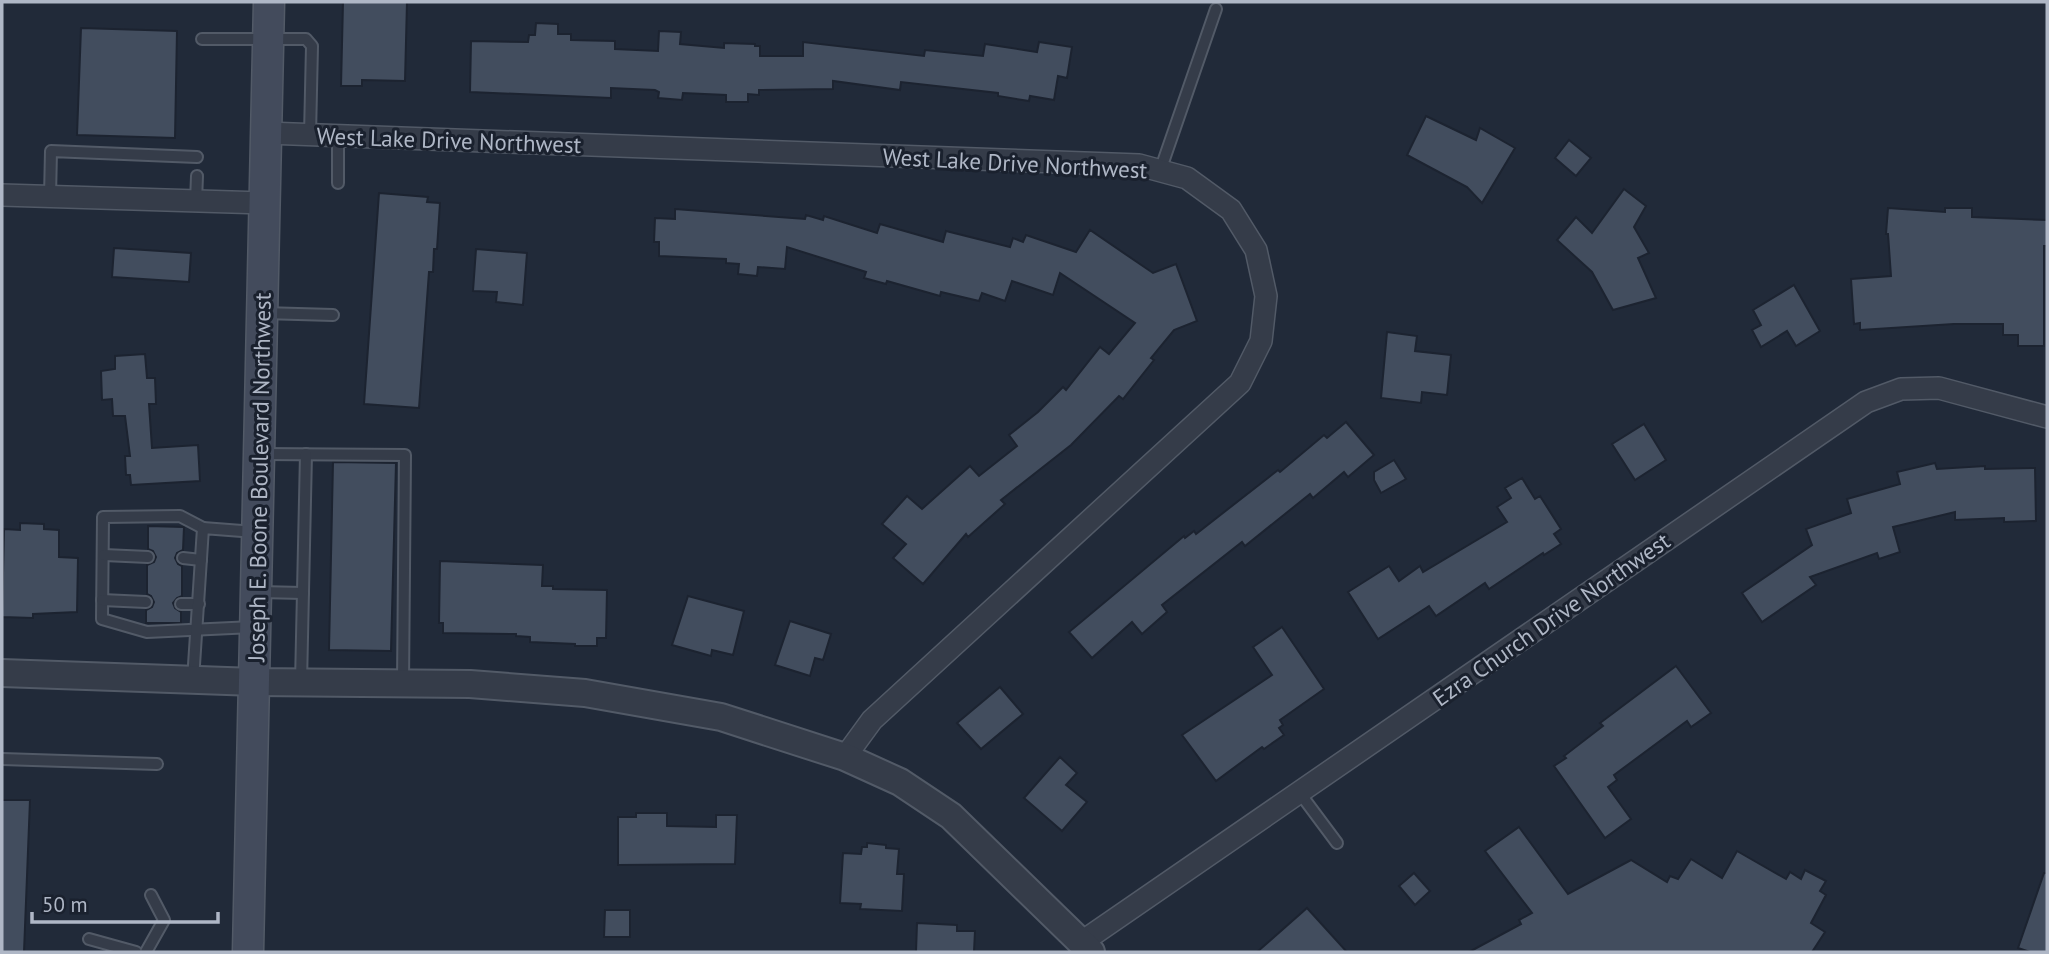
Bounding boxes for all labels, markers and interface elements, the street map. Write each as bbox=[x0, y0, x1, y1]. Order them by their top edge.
street label: West Lake Drive Northwest bbox=[316, 121, 582, 159]
street label: West Lake Drive Northwest bbox=[882, 142, 1148, 184]
street label: Joseph E. Boone Boulevard Northwest bbox=[241, 292, 277, 663]
street label: Ezra Church Drive Northwest bbox=[1427, 526, 1675, 712]
scale bar bbox=[32, 880, 217, 924]
text: 50 m bbox=[42, 891, 88, 918]

